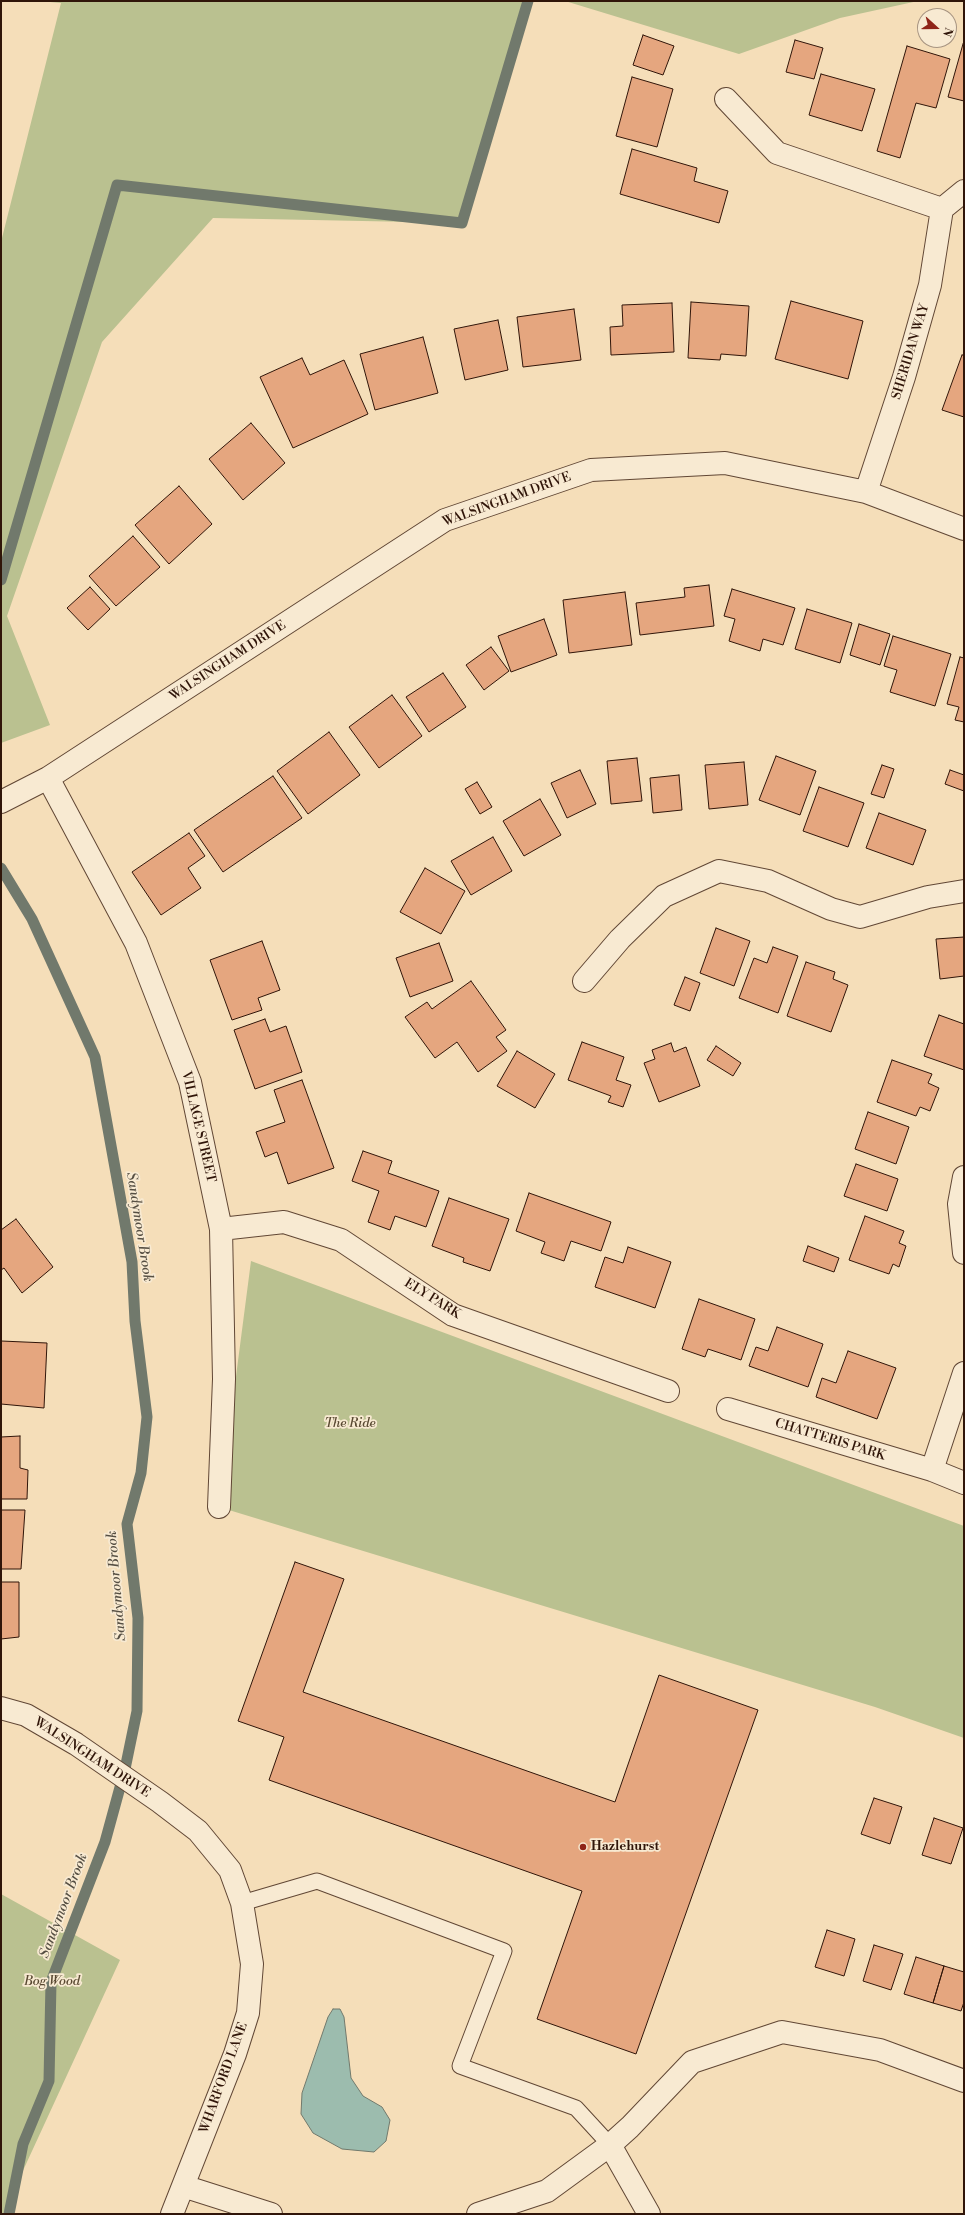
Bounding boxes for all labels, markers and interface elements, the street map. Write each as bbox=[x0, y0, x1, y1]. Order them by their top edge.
north arrow bbox=[917, 8, 957, 48]
text: N bbox=[939, 25, 955, 39]
street label: SHERIDAN WAY bbox=[889, 302, 933, 402]
street label: WALSINGHAM DRIVE bbox=[441, 470, 573, 530]
street label: WALSINGHAM DRIVE bbox=[167, 618, 289, 704]
street label: VILLAGE STREET bbox=[178, 1070, 218, 1184]
water label: Sandymoor Brook bbox=[122, 1171, 156, 1283]
street label: ELY PARK bbox=[401, 1276, 463, 1322]
park label: The Ride bbox=[324, 1416, 376, 1432]
street label: CHATTERIS PARK bbox=[773, 1416, 887, 1464]
water label: Sandymoor Brook bbox=[104, 1530, 130, 1642]
street label: WALSINGHAM DRIVE bbox=[31, 1715, 153, 1801]
place label: Hazlehurst bbox=[591, 1839, 659, 1855]
marker: Hazlehurst bbox=[578, 1842, 588, 1852]
water label: Sandymoor Brook bbox=[36, 1851, 92, 1961]
park label: Bog Wood bbox=[24, 1974, 80, 1990]
street label: WHARFORD LANE bbox=[197, 2020, 251, 2136]

